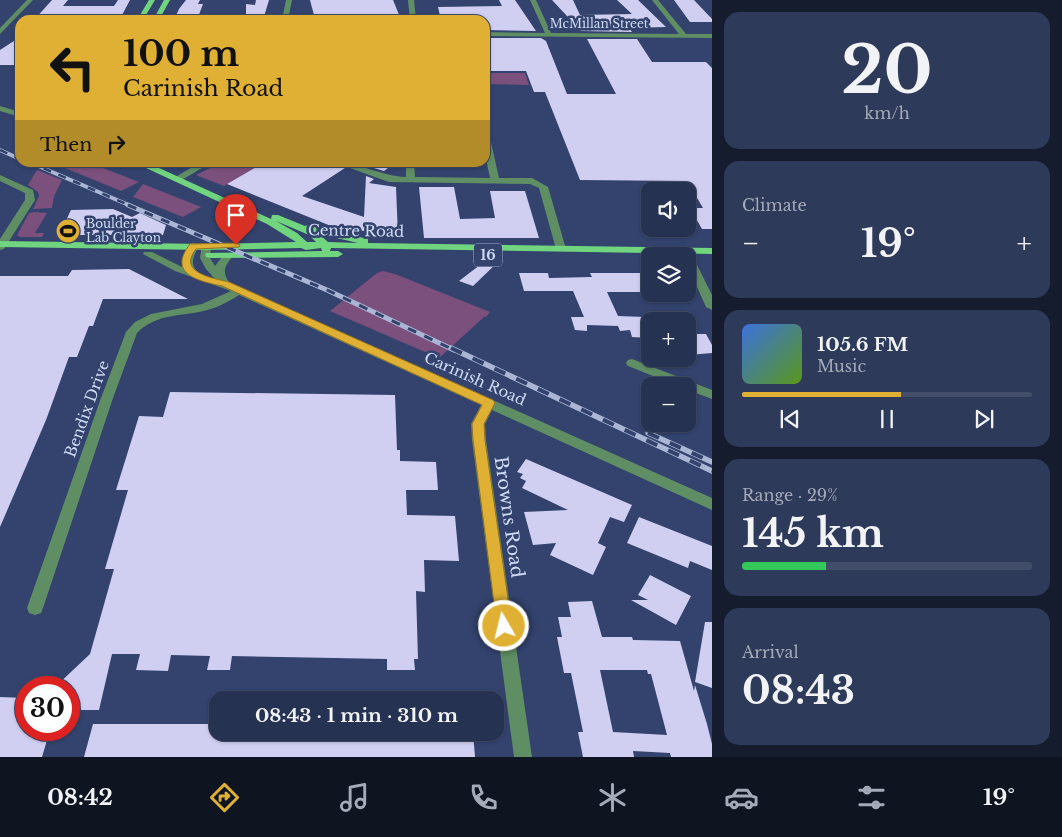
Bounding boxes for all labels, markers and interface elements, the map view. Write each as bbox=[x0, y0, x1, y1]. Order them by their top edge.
street label: McMillan Street bbox=[550, 16, 649, 31]
text: 20 bbox=[841, 30, 933, 111]
text: 100 m bbox=[123, 32, 239, 75]
icon: left bbox=[40, 35, 105, 100]
text: Carinish Road bbox=[123, 75, 283, 102]
text: km/h bbox=[864, 103, 910, 123]
icon: right bbox=[102, 130, 130, 158]
text: Then bbox=[40, 133, 92, 156]
map controls bbox=[641, 182, 696, 432]
button: sound bbox=[641, 182, 696, 237]
pin bbox=[215, 194, 257, 245]
text: Climate bbox=[742, 195, 807, 215]
icon: arrive bbox=[222, 201, 250, 229]
place label: Boulder Lab Clayton bbox=[86, 216, 161, 245]
sports icon: Boulder Lab Clayton bbox=[55, 218, 81, 244]
street label: Centre Road bbox=[308, 220, 404, 241]
text: 19° bbox=[861, 220, 916, 267]
text: − bbox=[742, 226, 760, 261]
text: + bbox=[1017, 226, 1032, 261]
road number: 16 bbox=[474, 244, 502, 266]
button: layers bbox=[641, 247, 696, 302]
button: + bbox=[641, 312, 696, 367]
text: 105.6 FM bbox=[817, 333, 908, 356]
street label: Carinish Road bbox=[421, 348, 529, 409]
text: Music bbox=[817, 356, 866, 376]
street label: Bendix Drive bbox=[60, 358, 113, 460]
button: − bbox=[641, 377, 696, 432]
icon: previous bbox=[776, 405, 804, 433]
icon: pause bbox=[873, 405, 901, 433]
icon: next bbox=[970, 405, 998, 433]
street label: Browns Road bbox=[490, 455, 528, 579]
text: Range · 29% bbox=[742, 485, 838, 505]
text: 145 km bbox=[742, 510, 884, 557]
position arrow bbox=[477, 599, 529, 651]
text: Arrival bbox=[742, 642, 799, 662]
text: 08:43 bbox=[742, 667, 855, 714]
speed limit sign: 30 bbox=[15, 676, 80, 741]
text: 08:43 · 1 min · 310 m bbox=[255, 704, 458, 727]
icon: directions bbox=[207, 780, 242, 815]
icon: music bbox=[337, 780, 372, 815]
icon: phone bbox=[466, 780, 501, 815]
icon: climate bbox=[595, 780, 630, 815]
icon: car bbox=[724, 780, 759, 815]
icon: filters bbox=[854, 780, 889, 815]
text: 08:42 bbox=[47, 784, 113, 811]
text: 19° bbox=[983, 784, 1015, 811]

